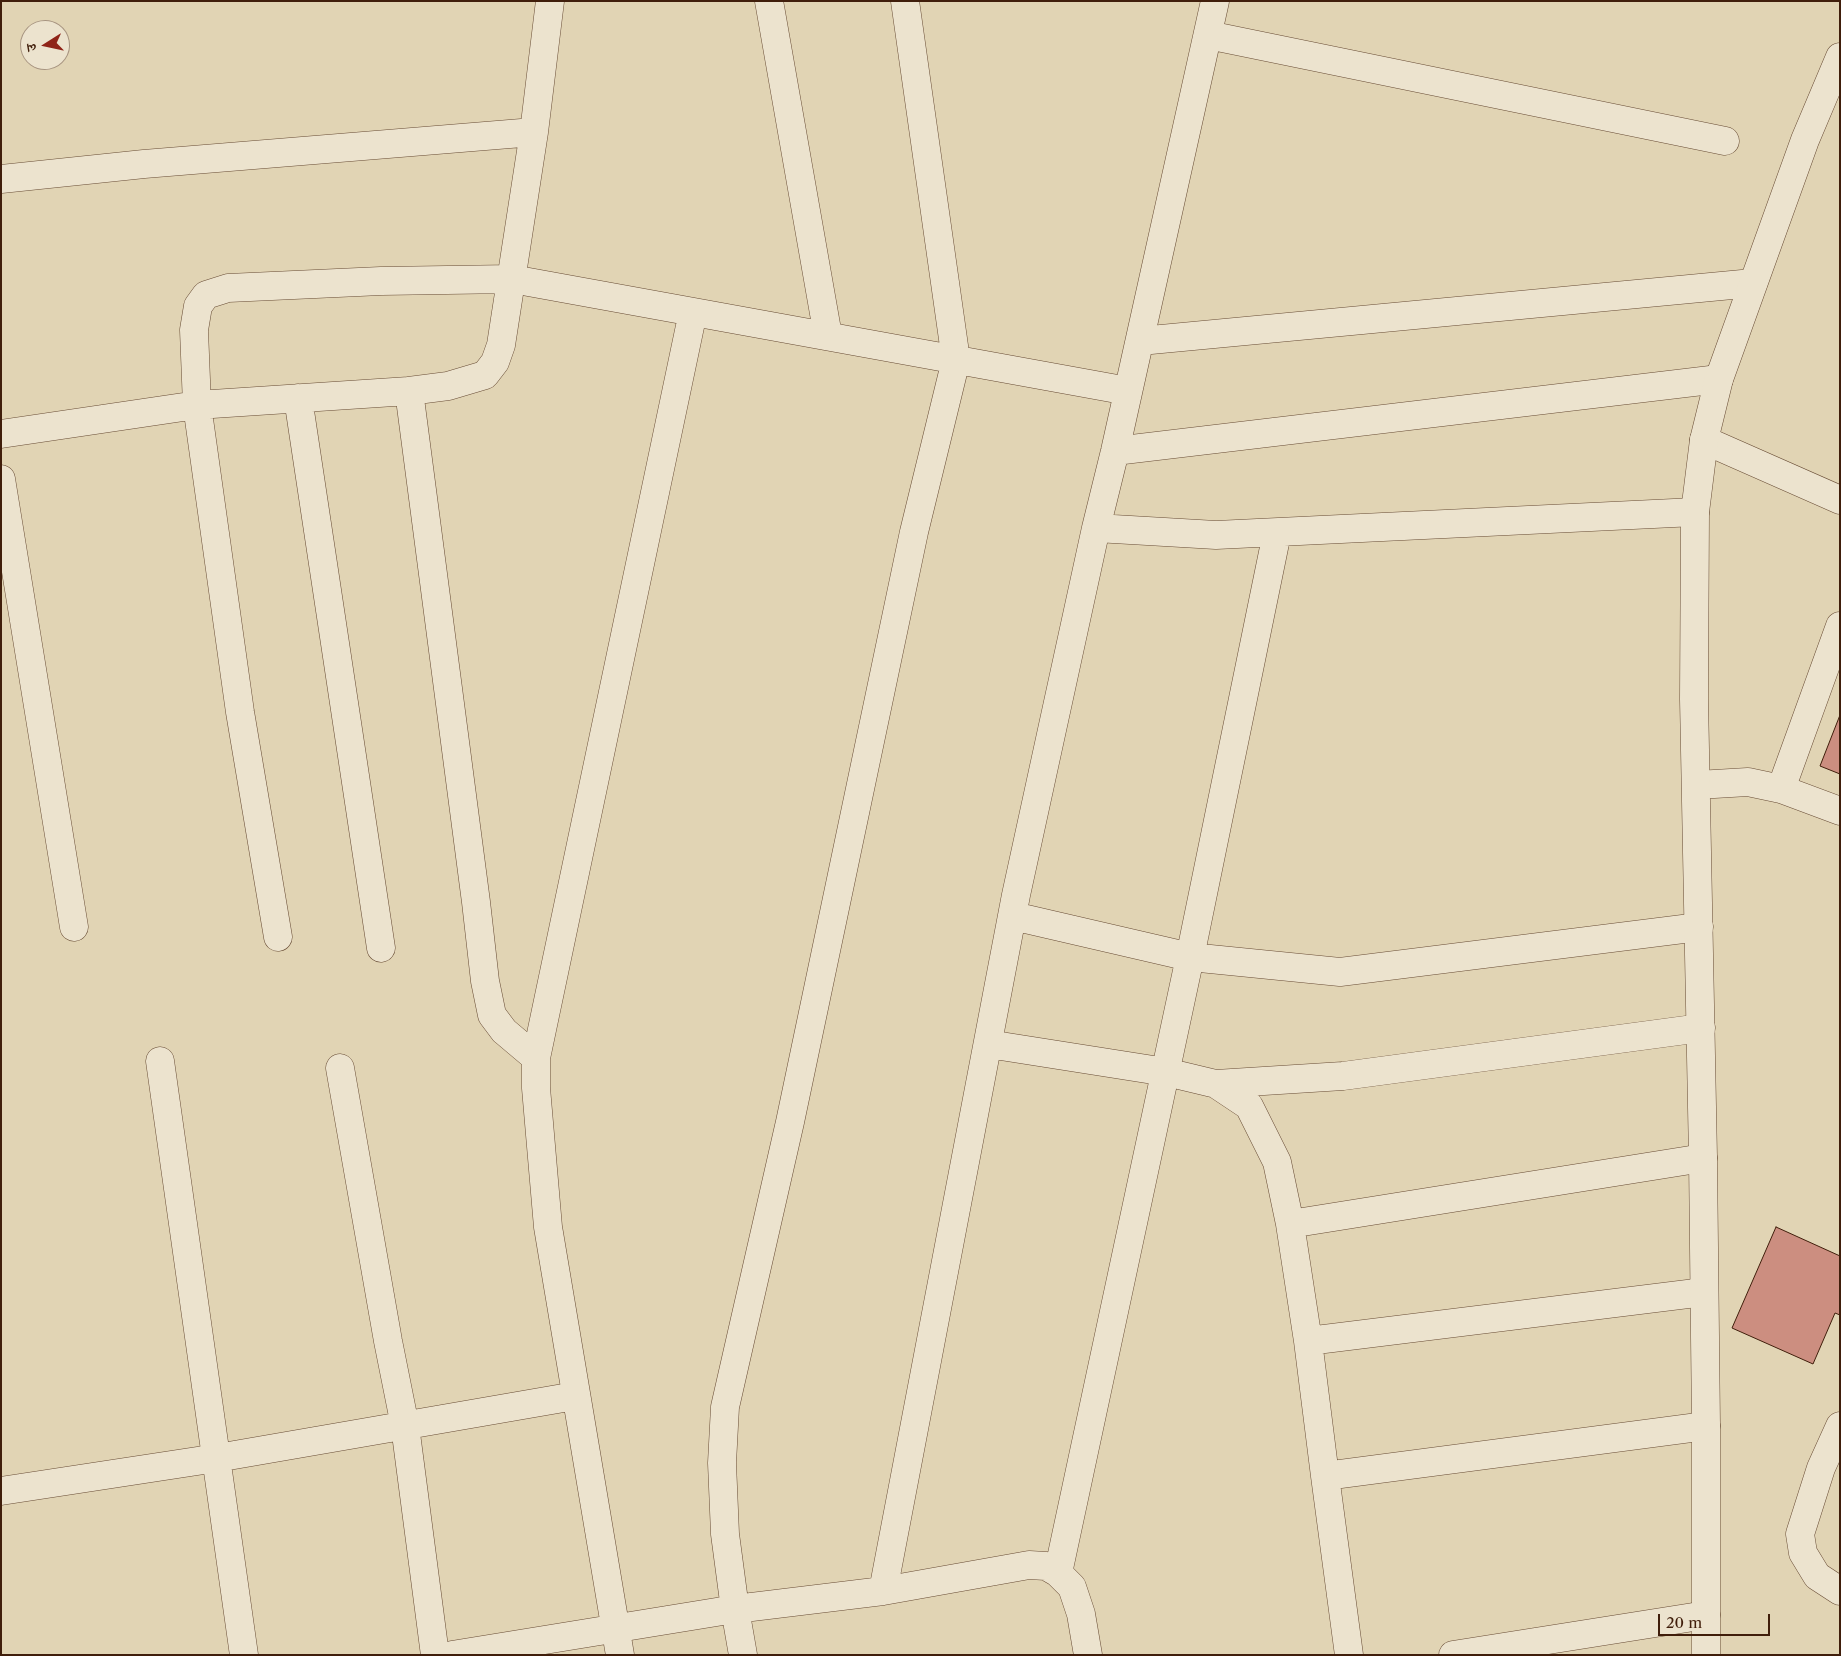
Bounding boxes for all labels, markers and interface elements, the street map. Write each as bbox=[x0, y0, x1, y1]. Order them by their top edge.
north arrow bbox=[20, 20, 70, 70]
text: उ bbox=[22, 42, 41, 53]
scale bar bbox=[1661, 1604, 1774, 1636]
text: 20 m bbox=[1666, 1613, 1702, 1632]

